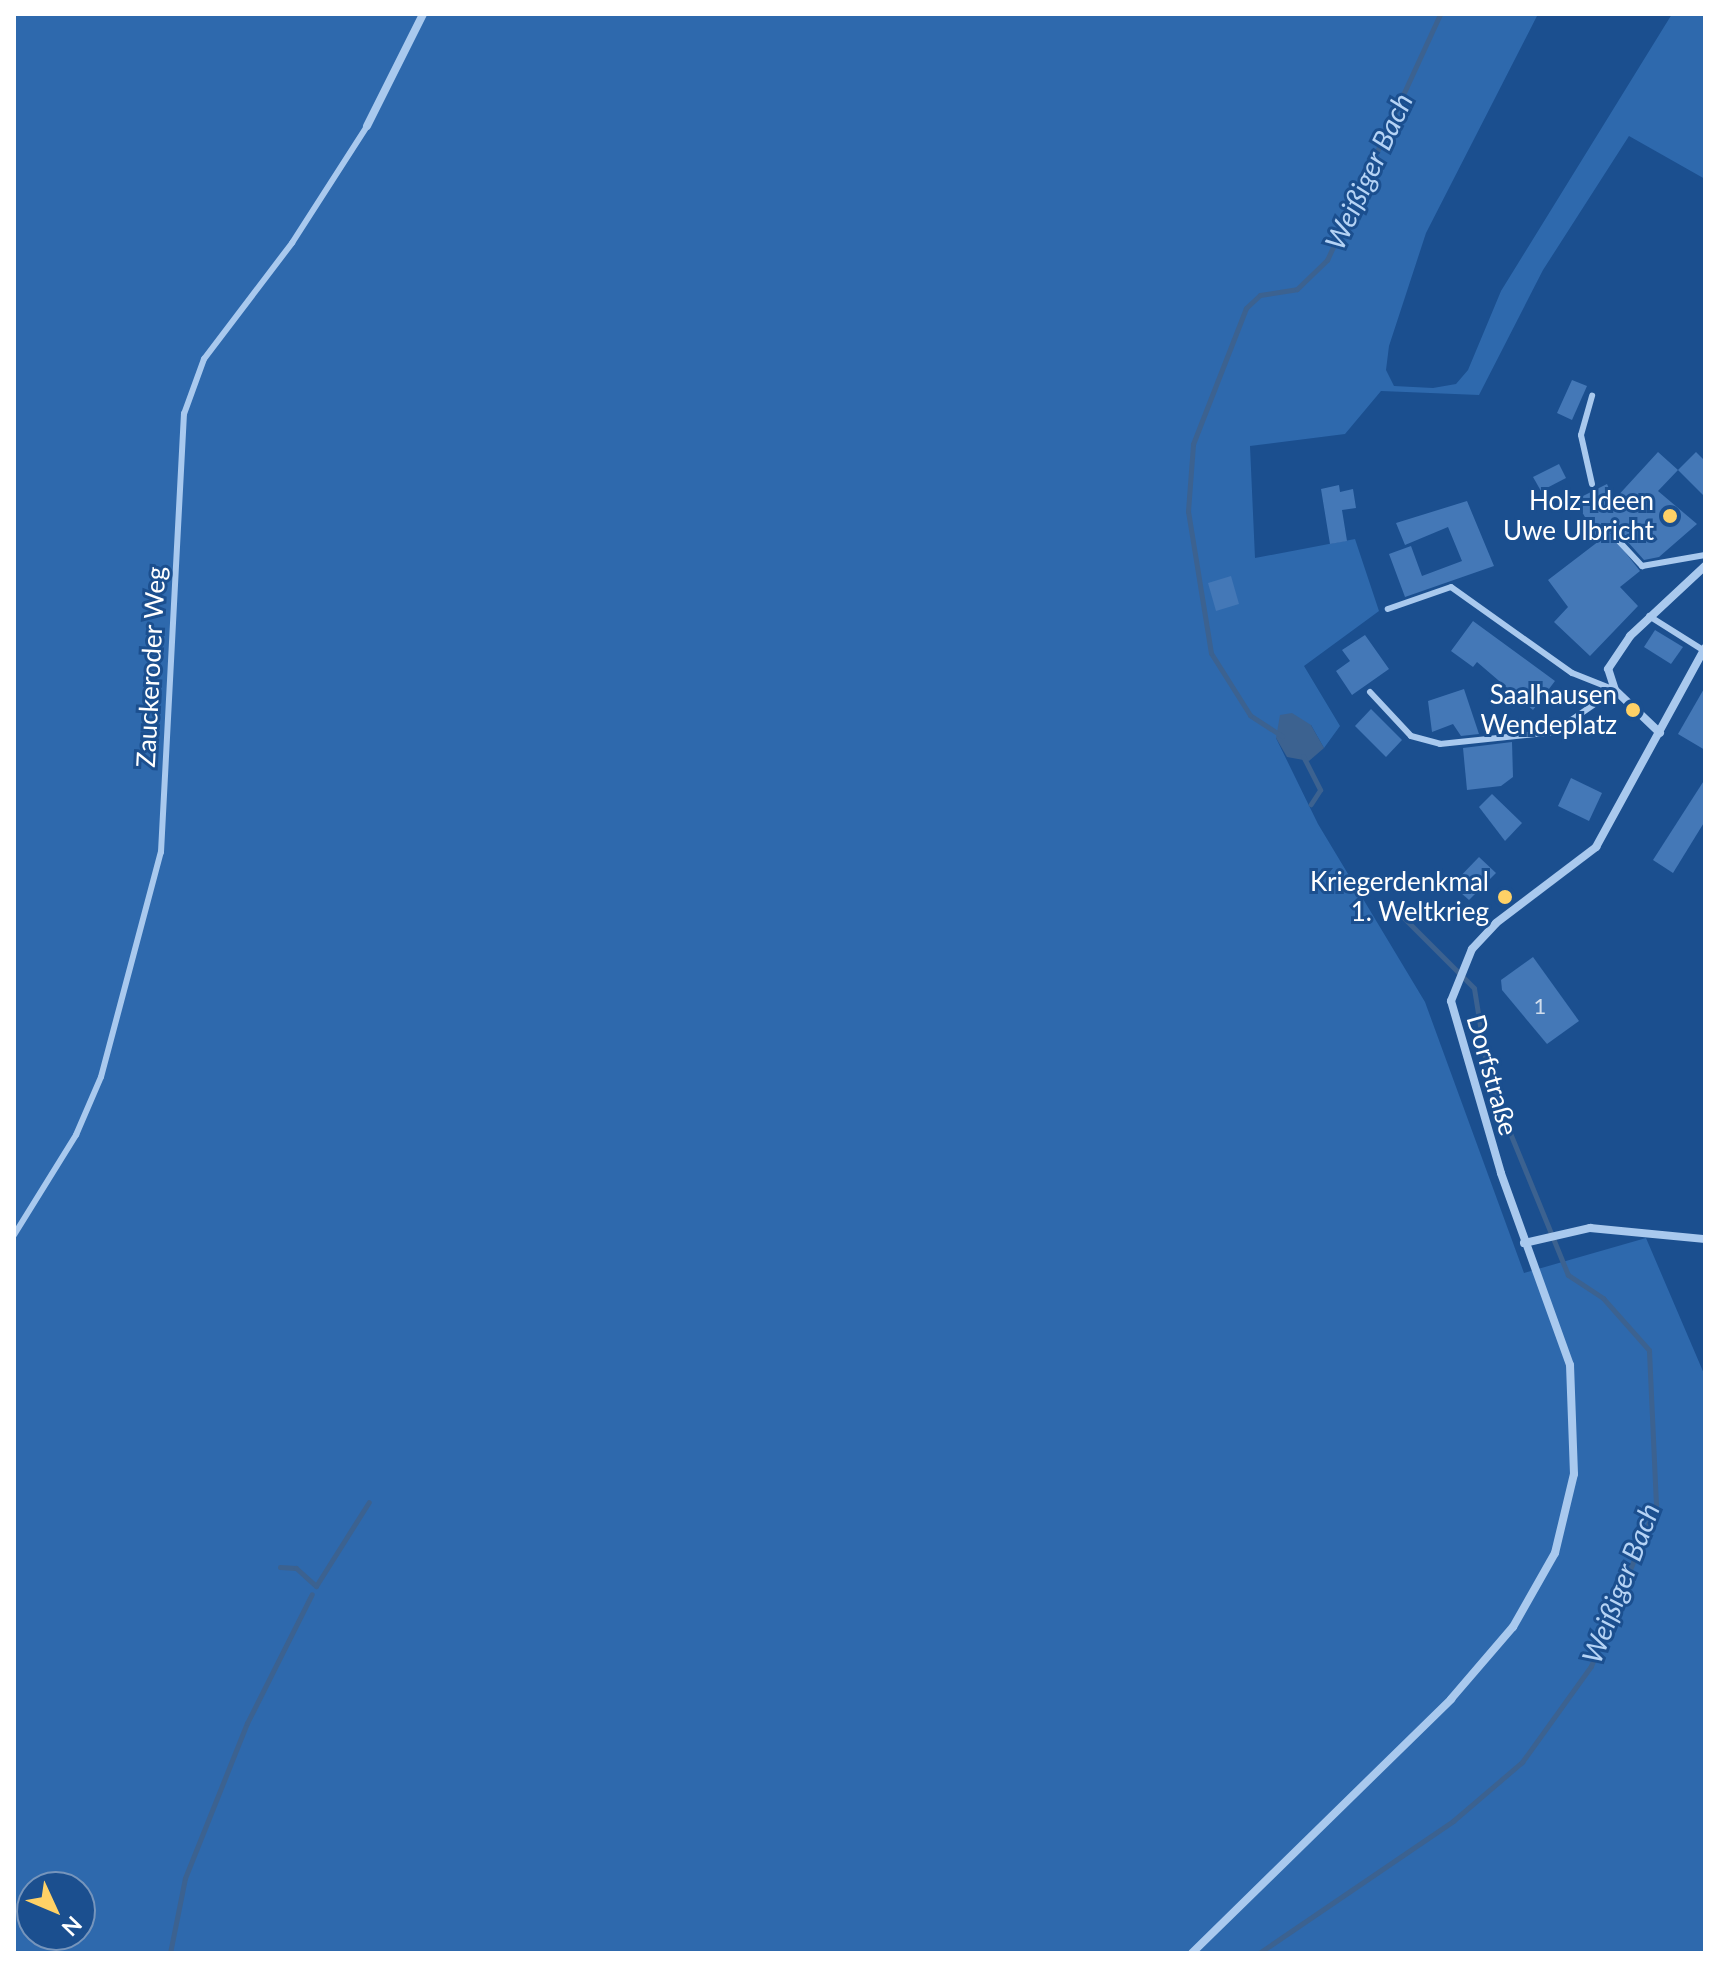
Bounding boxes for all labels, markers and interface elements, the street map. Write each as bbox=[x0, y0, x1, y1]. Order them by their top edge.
water label: Weißiger Bach bbox=[1317, 87, 1419, 255]
place label: Holz-Ideen Uwe Ulbricht bbox=[1503, 485, 1654, 546]
marker: Holz-Ideen Uwe Ulbricht bbox=[1661, 507, 1679, 525]
street label: Zauckeroder Weg bbox=[130, 565, 172, 769]
place label: Saalhausen Wendeplatz bbox=[1480, 679, 1617, 740]
marker: Saalhausen Wendeplatz bbox=[1624, 701, 1642, 719]
place label: Kriegerdenkmal 1. Weltkrieg bbox=[1310, 866, 1489, 928]
marker: Kriegerdenkmal 1. Weltkrieg bbox=[1496, 888, 1514, 906]
house number: 1 bbox=[1534, 993, 1546, 1019]
street label: Dorfstraße bbox=[1460, 1011, 1524, 1139]
water label: Weißiger Bach bbox=[1574, 1498, 1666, 1668]
north arrow bbox=[16, 1871, 96, 1951]
text: N bbox=[57, 1911, 88, 1942]

